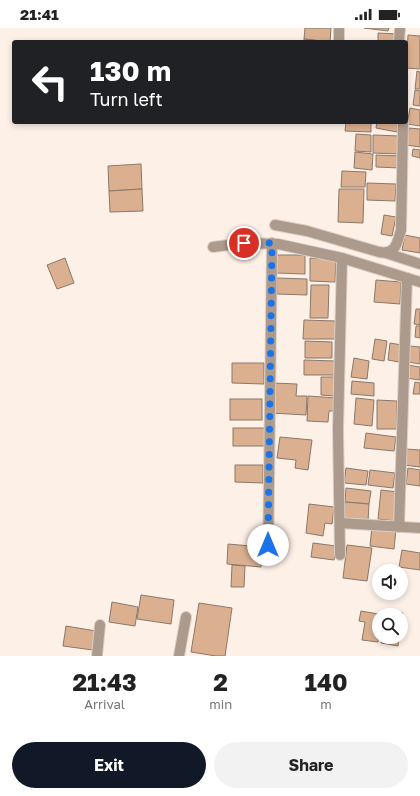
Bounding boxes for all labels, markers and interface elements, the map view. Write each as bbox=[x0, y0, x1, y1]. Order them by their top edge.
text: 21:41 bbox=[20, 5, 59, 23]
text: 130 m bbox=[90, 54, 171, 87]
icon: left bbox=[24, 56, 76, 108]
text: Turn left bbox=[90, 88, 163, 110]
pin bbox=[227, 226, 261, 260]
icon: arrive bbox=[233, 232, 255, 254]
position arrow bbox=[247, 524, 289, 566]
map controls bbox=[372, 564, 408, 644]
button: sound bbox=[372, 564, 408, 600]
button: search bbox=[372, 608, 408, 644]
text: 21:43 bbox=[72, 667, 137, 696]
text: 2 bbox=[213, 667, 228, 696]
text: 140 bbox=[305, 667, 348, 696]
text: Arrival bbox=[84, 696, 125, 712]
text: min bbox=[209, 696, 232, 712]
text: m bbox=[320, 696, 332, 712]
button: Exit bbox=[12, 742, 206, 788]
button: Share bbox=[214, 742, 408, 788]

